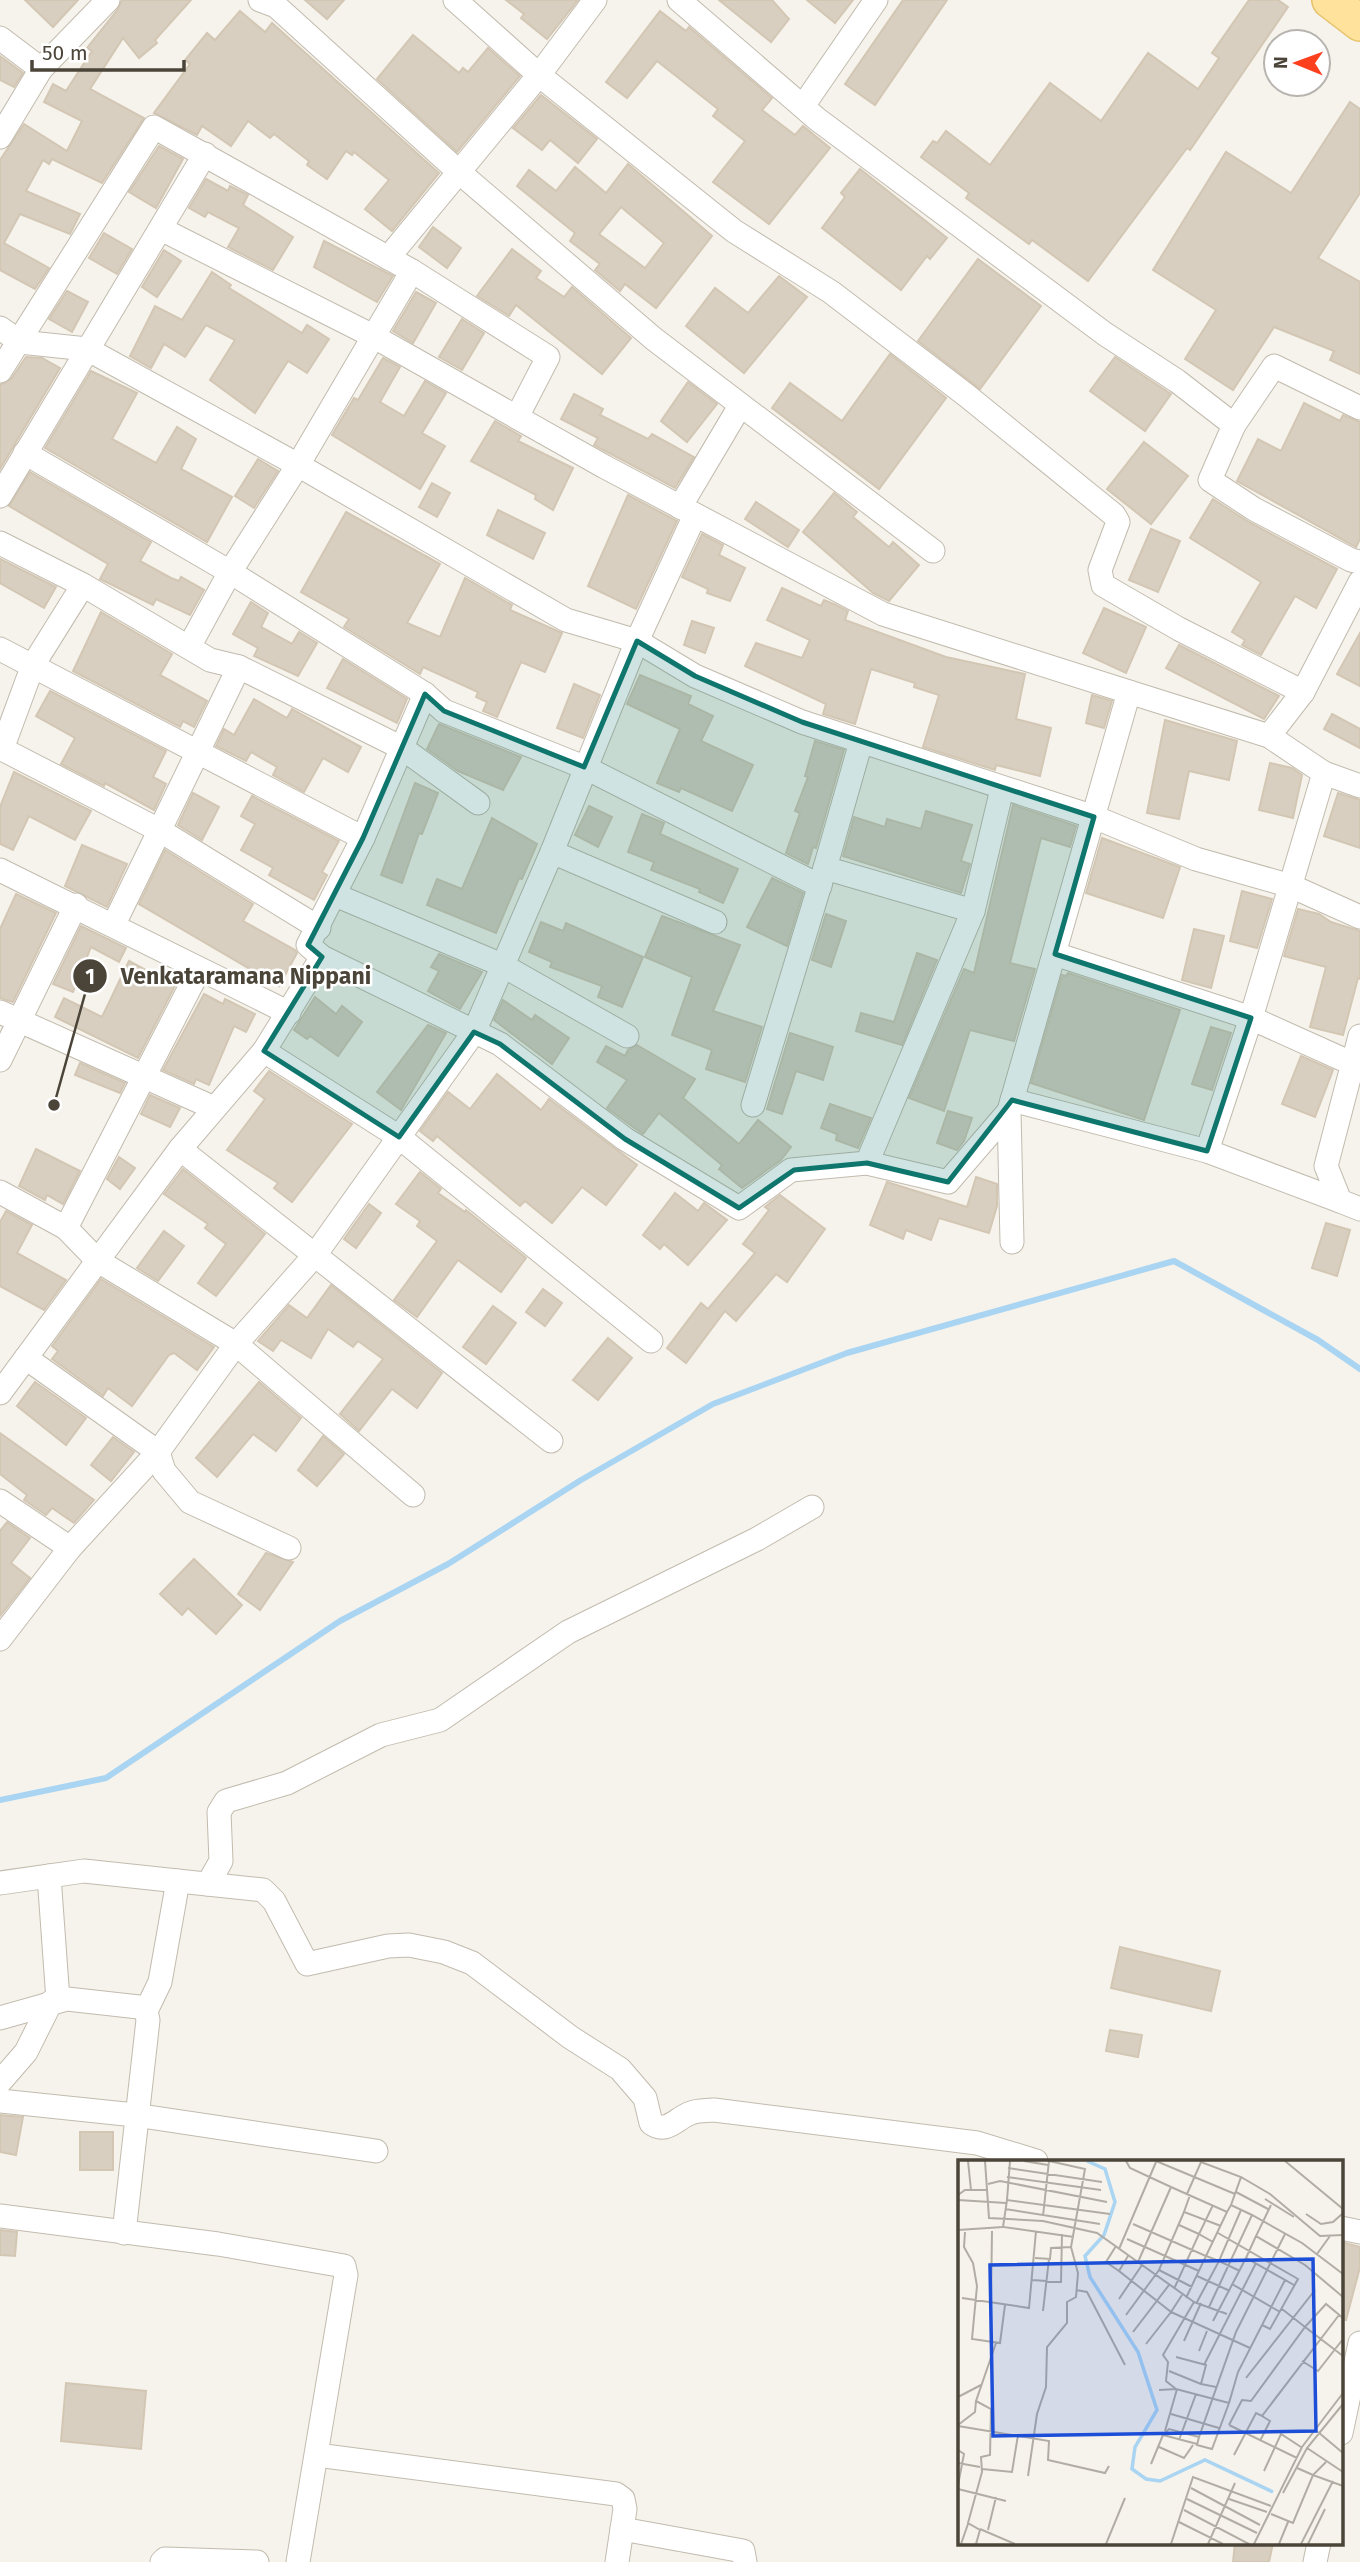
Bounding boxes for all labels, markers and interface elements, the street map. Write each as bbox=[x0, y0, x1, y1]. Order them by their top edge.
scale bar bbox=[32, 28, 184, 72]
north arrow bbox=[1262, 28, 1332, 98]
text: 50 m bbox=[42, 40, 88, 66]
text: N bbox=[1269, 56, 1292, 69]
callout: Venkataramana Nippani bbox=[72, 954, 386, 998]
text: Venkataramana Nippani bbox=[120, 962, 371, 990]
text: 1 bbox=[85, 964, 95, 990]
inset map bbox=[958, 2160, 1342, 2544]

